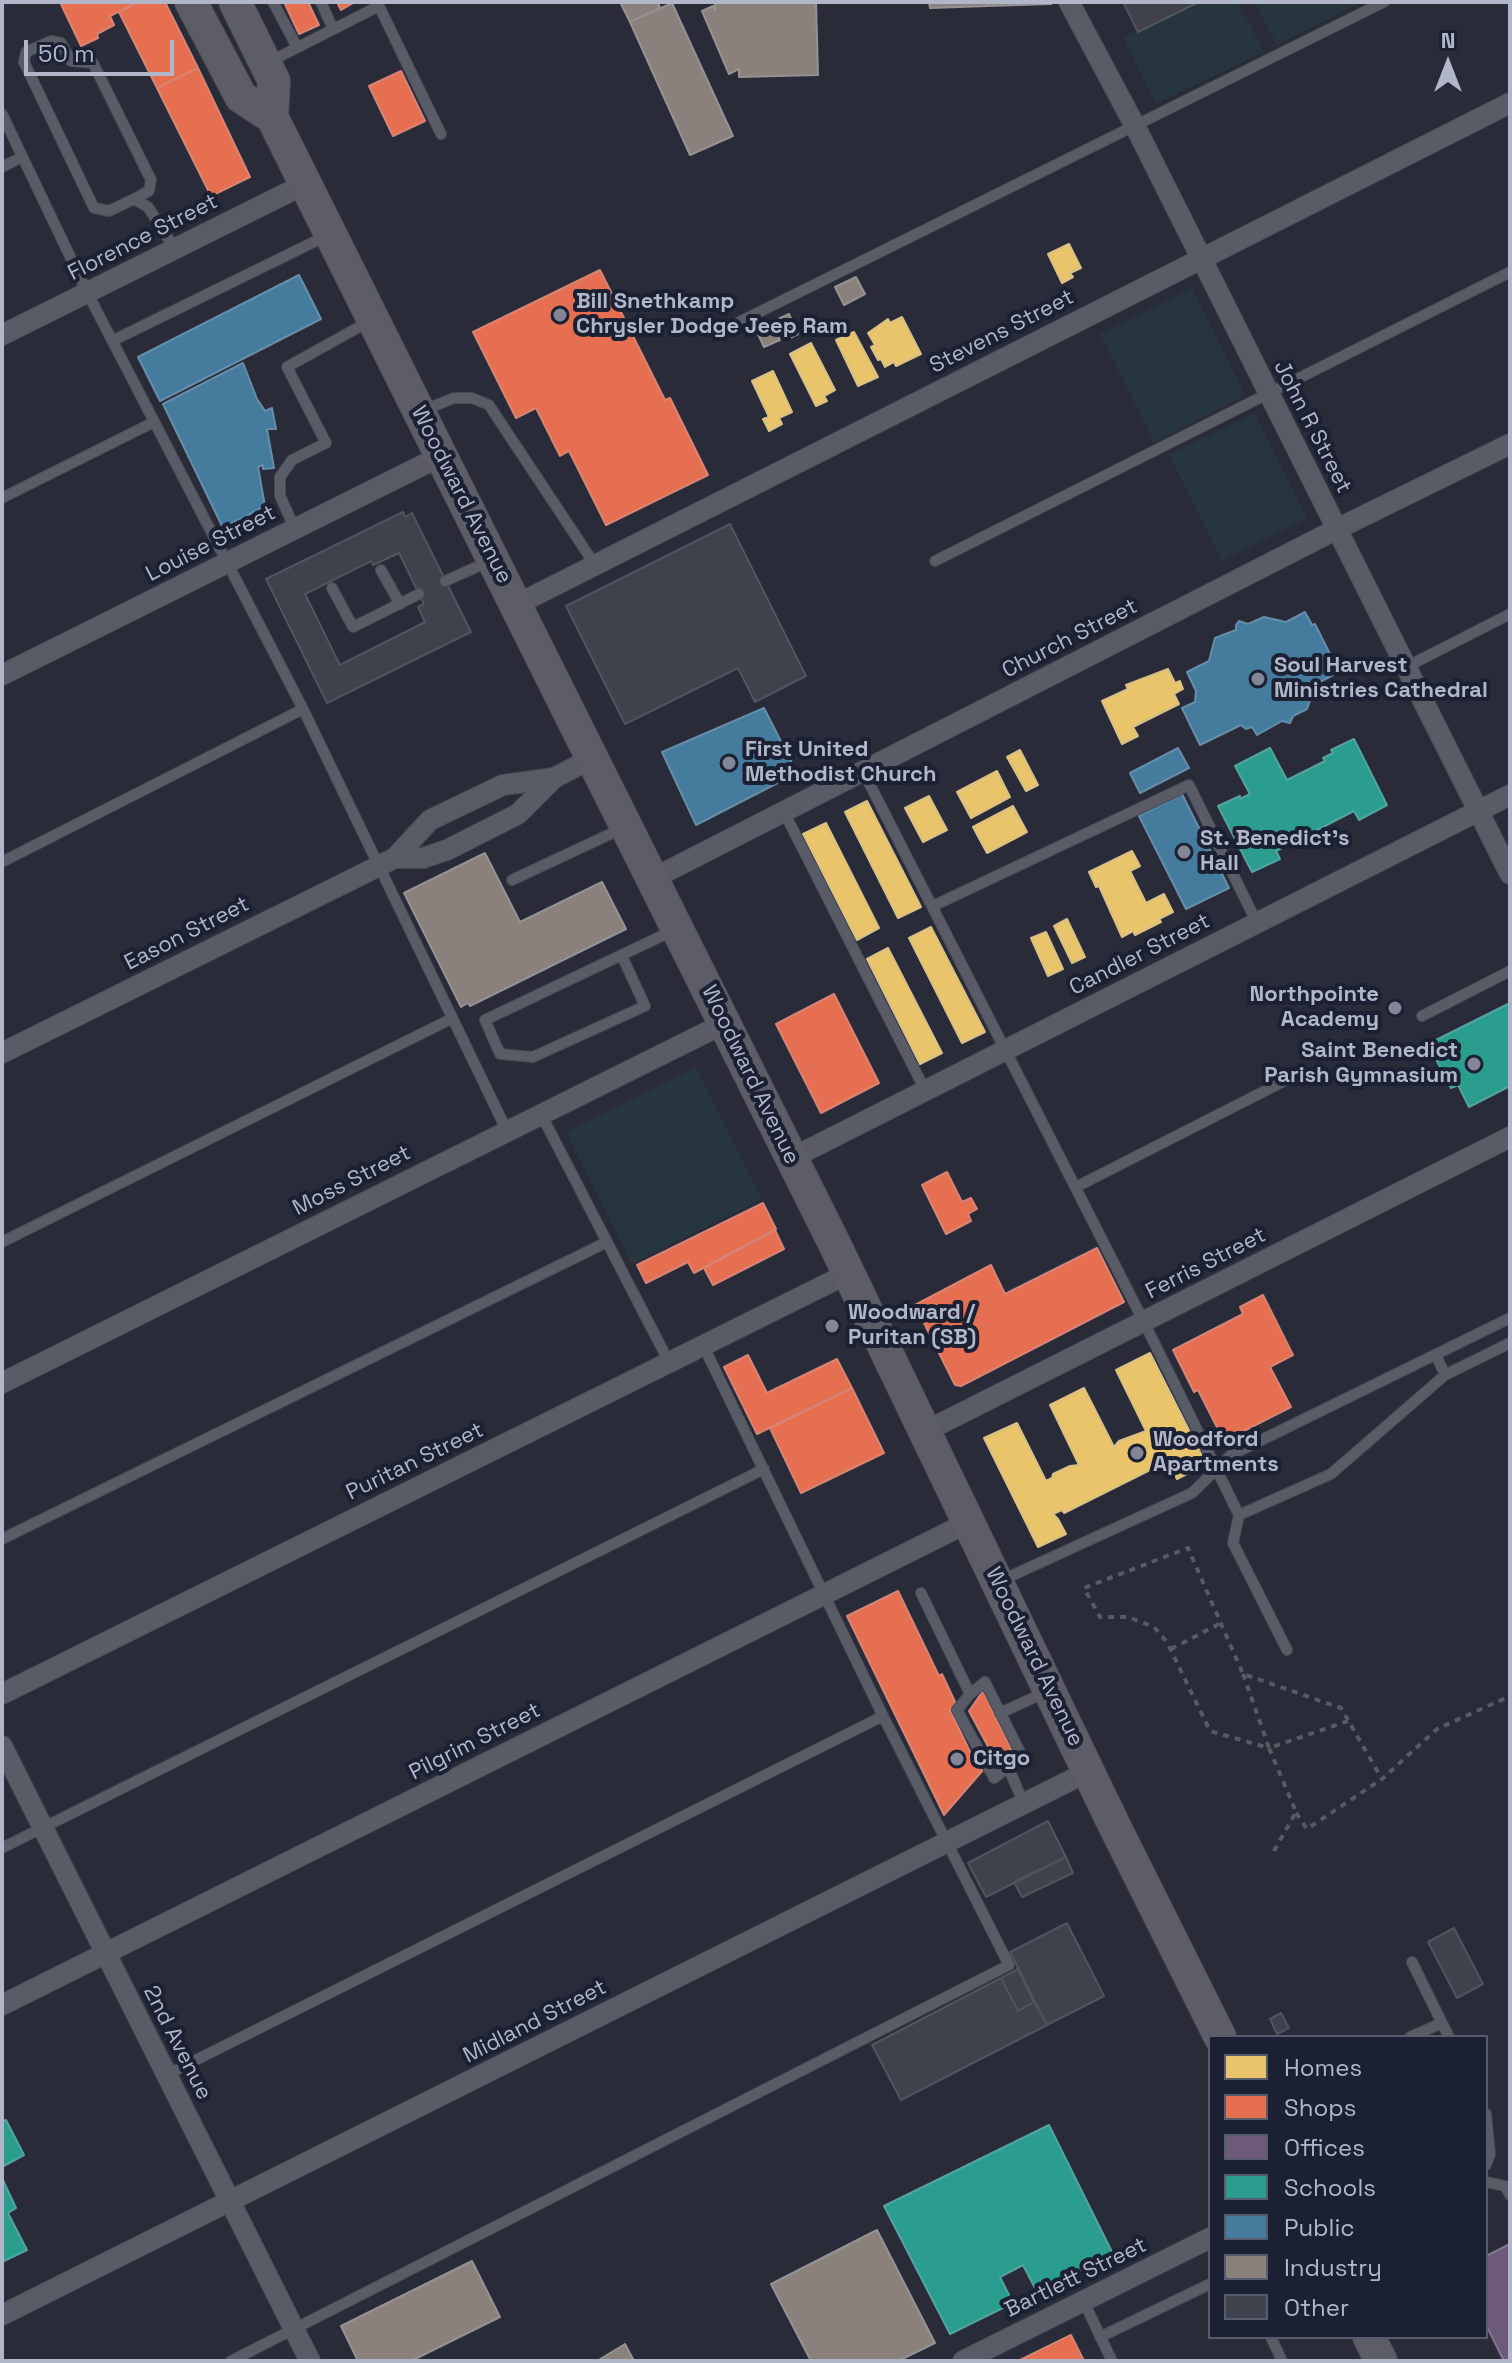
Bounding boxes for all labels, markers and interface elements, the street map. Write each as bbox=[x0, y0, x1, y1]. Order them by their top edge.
scale bar bbox=[28, 24, 178, 74]
north arrow bbox=[1408, 24, 1488, 104]
text: N bbox=[1441, 26, 1455, 54]
text: 50 m bbox=[38, 38, 95, 69]
street label: Florence Street bbox=[64, 189, 222, 287]
street label: Stevens Street bbox=[926, 284, 1078, 380]
place label: Bill Snethkamp Chrysler Dodge Jeep Ram bbox=[576, 289, 848, 340]
marker: Bill Snethkamp Chrysler Dodge Jeep Ram bbox=[551, 306, 569, 324]
street label: John R Street bbox=[1267, 356, 1357, 498]
street label: Woodward Avenue bbox=[405, 402, 517, 588]
street label: Louise Street bbox=[142, 500, 280, 588]
street label: Church Street bbox=[998, 594, 1142, 684]
place label: Soul Harvest Ministries Cathedral bbox=[1274, 653, 1488, 704]
marker: Soul Harvest Ministries Cathedral bbox=[1249, 670, 1267, 688]
place label: First United Methodist Church bbox=[745, 737, 936, 788]
marker: First United Methodist Church bbox=[720, 754, 738, 772]
place label: St. Benedict's Hall bbox=[1200, 826, 1350, 878]
marker: St. Benedict's Hall bbox=[1175, 843, 1193, 861]
street label: Eason Street bbox=[120, 891, 254, 977]
street label: Candler Street bbox=[1065, 908, 1215, 1002]
street label: Woodward Avenue bbox=[695, 981, 805, 1169]
place label: Northpointe Academy bbox=[1250, 982, 1379, 1034]
marker: Northpointe Academy bbox=[1386, 999, 1404, 1017]
place label: Saint Benedict Parish Gymnasium bbox=[1264, 1038, 1458, 1090]
marker: Saint Benedict Parish Gymnasium bbox=[1465, 1055, 1483, 1073]
street label: Moss Street bbox=[289, 1140, 415, 1222]
street label: Ferris Street bbox=[1142, 1222, 1270, 1306]
place label: Woodward / Puritan (SB) bbox=[848, 1300, 976, 1352]
marker: Woodward / Puritan (SB) bbox=[823, 1317, 841, 1335]
street label: Puritan Street bbox=[342, 1417, 488, 1507]
place label: Woodford Apartments bbox=[1153, 1427, 1279, 1478]
marker: Woodford Apartments bbox=[1128, 1444, 1146, 1462]
street label: Woodward Avenue bbox=[979, 1563, 1089, 1751]
street label: Pilgrim Street bbox=[405, 1698, 545, 1786]
place label: Citgo bbox=[973, 1746, 1030, 1772]
marker: Citgo bbox=[948, 1750, 966, 1768]
street label: Midland Street bbox=[459, 1975, 611, 2069]
street label: 2nd Avenue bbox=[137, 1982, 217, 2104]
legend bbox=[1208, 2035, 1488, 2339]
text: Homes bbox=[1284, 2052, 1362, 2083]
text: Shops bbox=[1284, 2092, 1356, 2123]
text: Offices bbox=[1284, 2132, 1365, 2163]
text: Schools bbox=[1284, 2172, 1376, 2203]
text: Public bbox=[1284, 2212, 1355, 2243]
street label: Bartlett Street bbox=[1001, 2232, 1151, 2324]
text: Industry bbox=[1284, 2252, 1382, 2283]
text: Other bbox=[1284, 2292, 1349, 2323]

